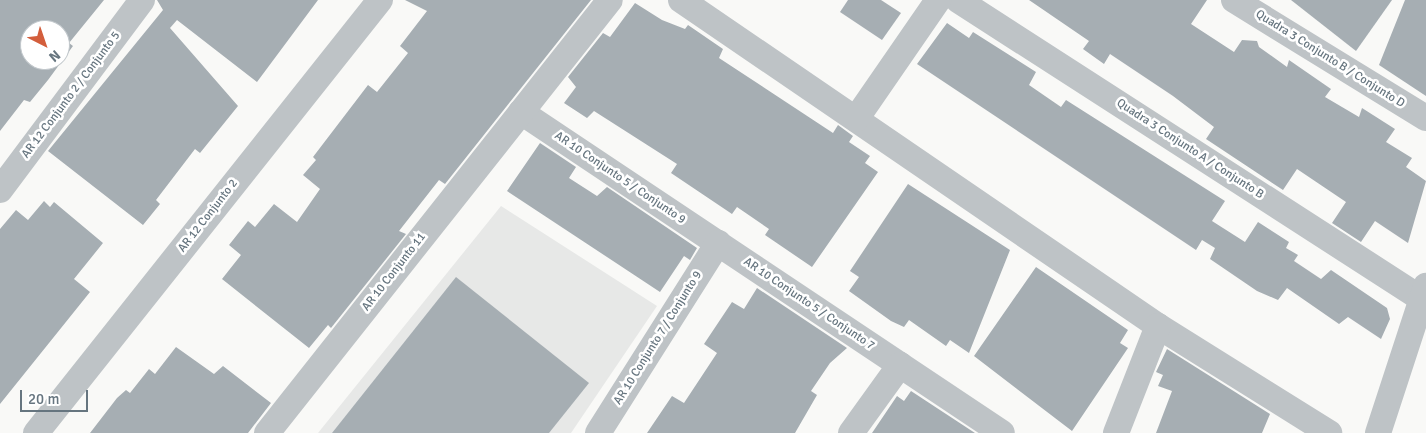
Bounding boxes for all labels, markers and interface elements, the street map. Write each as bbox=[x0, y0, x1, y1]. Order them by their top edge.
street label: Quadra 3 Conjunto B / Conjunto D bbox=[1253, 7, 1407, 111]
north arrow bbox=[20, 20, 70, 70]
street label: AR 12 Conjunto 2 / Conjunto 5 bbox=[19, 29, 123, 161]
text: N bbox=[45, 46, 64, 66]
street label: Quadra 3 Conjunto A / Conjunto B bbox=[1114, 96, 1266, 202]
street label: AR 10 Conjunto 5 / Conjunto 9 bbox=[552, 129, 688, 227]
street label: AR 12 Conjunto 2 bbox=[175, 177, 241, 255]
street label: AR 10 Conjunto 11 bbox=[359, 230, 429, 314]
street label: AR 10 Conjunto 5 / Conjunto 7 bbox=[741, 255, 877, 353]
street label: AR 10 Conjunto 7 / Conjunto 9 bbox=[611, 269, 705, 407]
scale bar bbox=[22, 380, 90, 412]
text: 20 m bbox=[28, 390, 59, 408]

